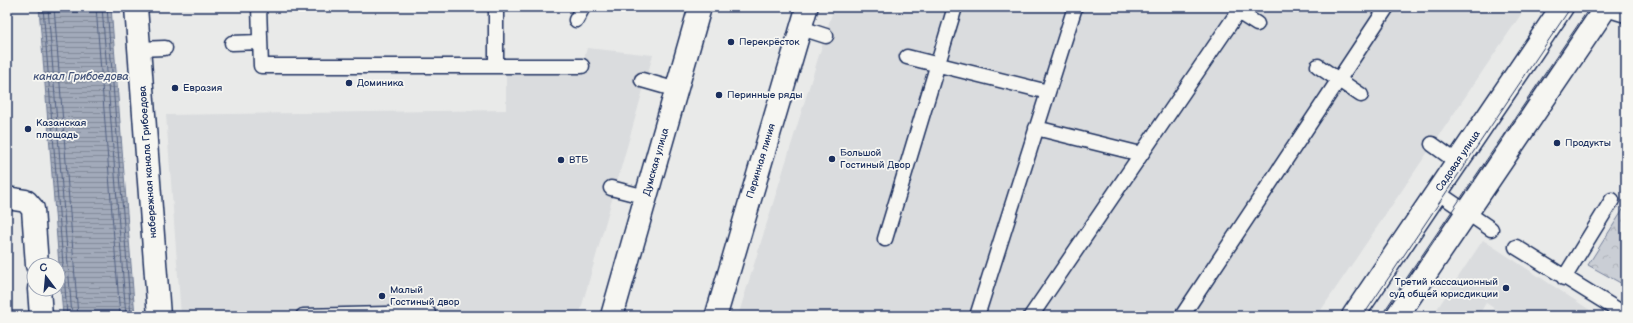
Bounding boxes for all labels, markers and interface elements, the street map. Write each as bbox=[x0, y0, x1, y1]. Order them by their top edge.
place label: Перекрёсток bbox=[739, 36, 800, 48]
marker: Перекрёсток bbox=[726, 37, 736, 47]
water label: канал Грибоедова bbox=[33, 70, 129, 83]
place label: Доминика bbox=[357, 77, 404, 89]
marker: Доминика bbox=[344, 78, 354, 88]
place label: Евразия bbox=[183, 82, 223, 94]
marker: Евразия bbox=[170, 83, 180, 93]
street label: набережная канала Грибоедова bbox=[137, 85, 159, 239]
place label: Перинные ряды bbox=[727, 89, 803, 101]
marker: Перинные ряды bbox=[714, 90, 724, 100]
place label: Казанская площадь bbox=[36, 117, 87, 141]
street label: Перинная линия bbox=[744, 122, 778, 200]
marker: Казанская площадь bbox=[23, 124, 33, 134]
street label: Думская улица bbox=[641, 127, 671, 197]
street label: Садовая улица bbox=[1433, 128, 1483, 194]
place label: Продукты bbox=[1565, 137, 1611, 149]
marker: Продукты bbox=[1552, 138, 1562, 148]
place label: Большой Гостиный Двор bbox=[840, 147, 911, 171]
place label: ВТБ bbox=[569, 154, 588, 166]
marker: Большой Гостиный Двор bbox=[827, 154, 837, 164]
marker: ВТБ bbox=[556, 155, 566, 165]
north arrow bbox=[26, 257, 66, 297]
text: С bbox=[38, 260, 49, 275]
place label: Третий кассационный суд общей юрисдикции bbox=[1389, 276, 1498, 300]
marker: Третий кассационный суд общей юрисдикции bbox=[1501, 283, 1511, 293]
place label: Малый Гостиный двор bbox=[390, 284, 460, 308]
marker: Малый Гостиный двор bbox=[377, 291, 387, 301]

